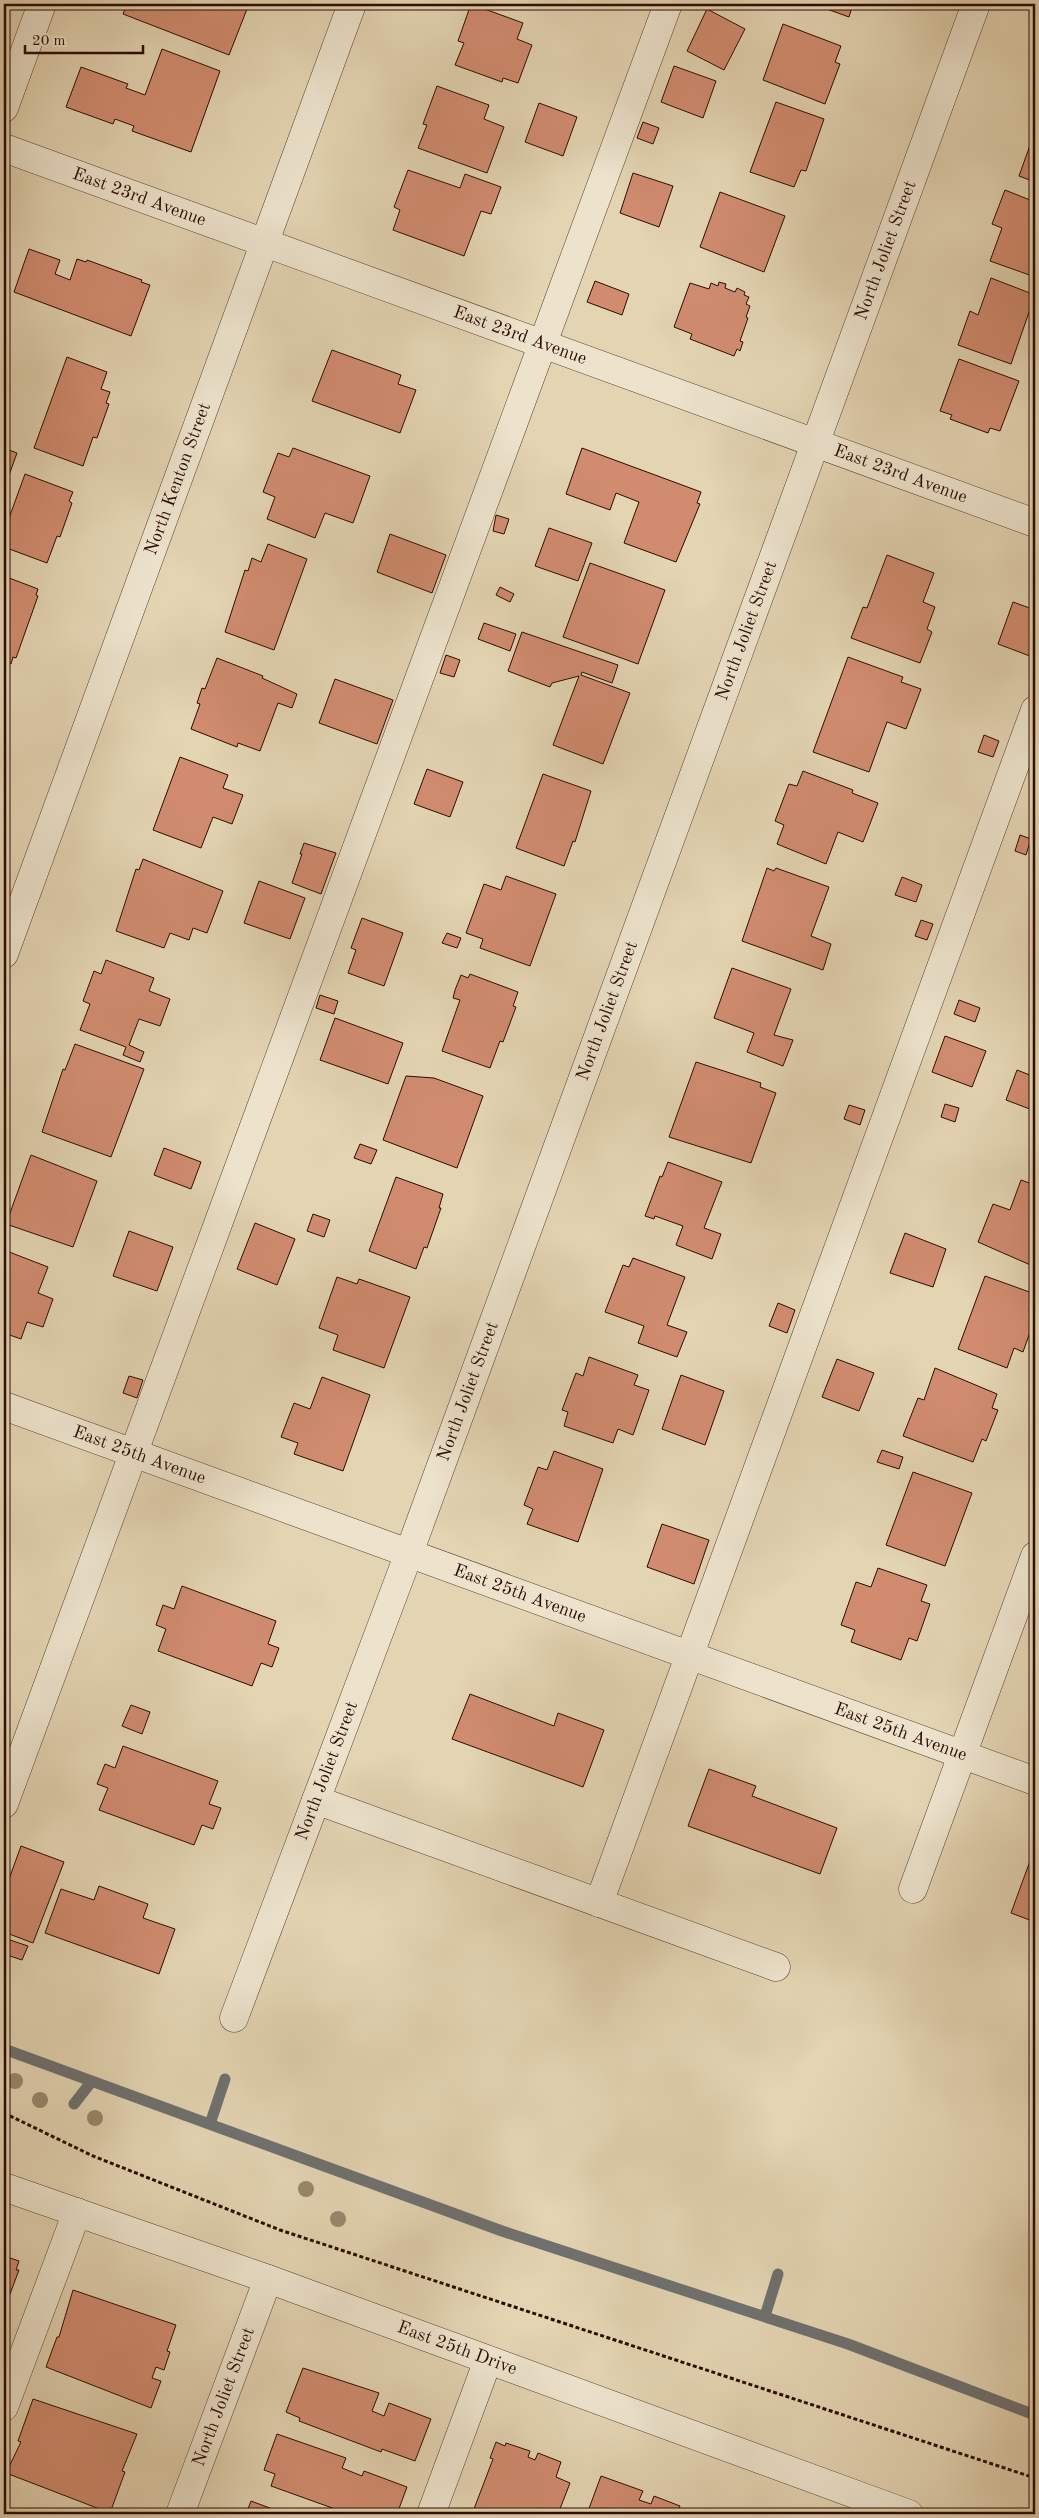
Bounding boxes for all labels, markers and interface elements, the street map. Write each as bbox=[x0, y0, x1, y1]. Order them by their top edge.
scale bar bbox=[25, 22, 142, 54]
text: 20 m bbox=[32, 34, 66, 49]
street label: East 23rd Avenue bbox=[70, 165, 208, 230]
street label: North Joliet Street bbox=[852, 178, 920, 323]
street label: East 23rd Avenue bbox=[451, 303, 589, 368]
street label: North Kenton Street bbox=[142, 400, 214, 557]
street label: East 23rd Avenue bbox=[831, 442, 970, 507]
street label: North Joliet Street bbox=[713, 558, 780, 703]
street label: North Joliet Street bbox=[574, 939, 641, 1083]
street label: North Joliet Street bbox=[434, 1319, 502, 1464]
street label: East 25th Avenue bbox=[71, 1423, 208, 1488]
street label: East 25th Avenue bbox=[451, 1561, 589, 1626]
street label: North Joliet Street bbox=[293, 1699, 361, 1843]
street label: East 25th Avenue bbox=[832, 1700, 969, 1764]
street label: East 25th Drive bbox=[395, 2318, 519, 2378]
street label: North Joliet Street bbox=[190, 2325, 258, 2469]

